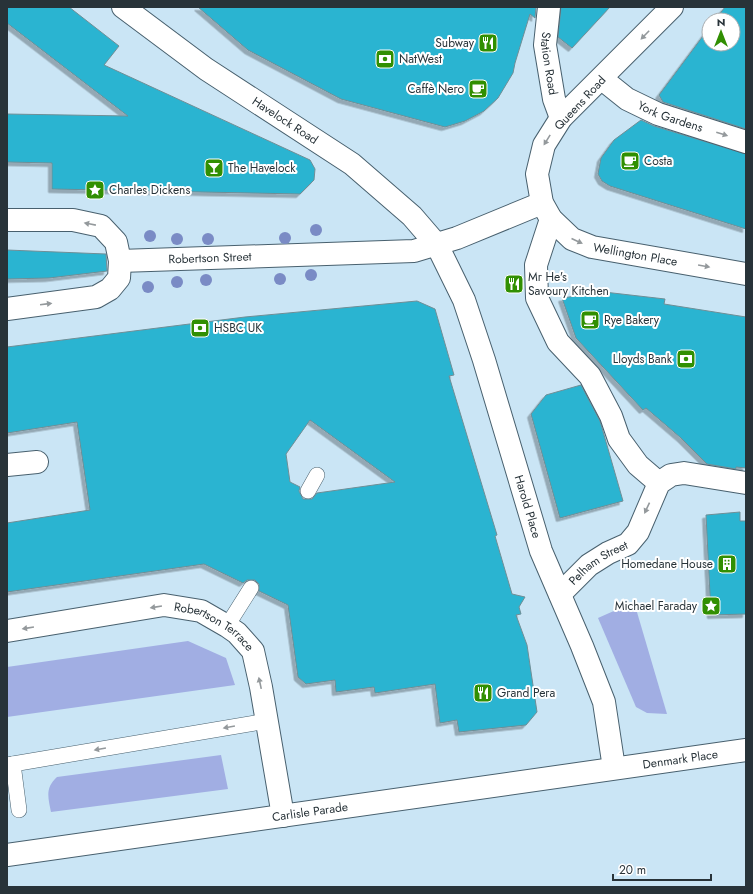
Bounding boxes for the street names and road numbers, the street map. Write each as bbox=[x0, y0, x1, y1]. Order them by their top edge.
street label: Station Road bbox=[536, 31, 562, 96]
street label: Queens Road bbox=[550, 72, 610, 134]
street label: Havelock Road bbox=[249, 92, 322, 149]
street label: York Gardens bbox=[635, 96, 705, 137]
street label: Wellington Place bbox=[592, 238, 679, 271]
street label: Robertson Street bbox=[168, 248, 252, 268]
street label: Harold Place bbox=[510, 473, 546, 540]
street label: Pelham Street bbox=[565, 536, 631, 589]
street label: Robertson Terrace bbox=[173, 598, 258, 655]
street label: Denmark Place bbox=[641, 745, 719, 774]
street label: Carlisle Parade bbox=[271, 798, 349, 826]

